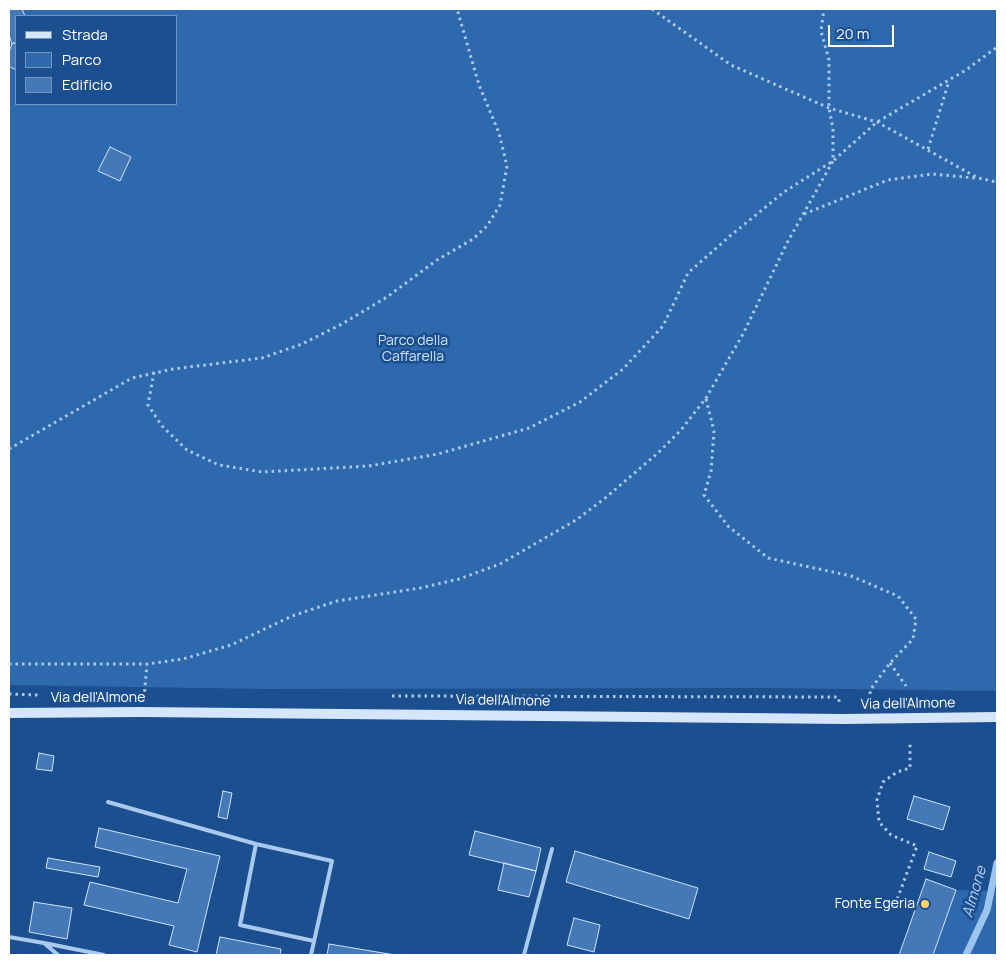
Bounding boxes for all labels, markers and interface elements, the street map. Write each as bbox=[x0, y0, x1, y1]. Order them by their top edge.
legend bbox=[15, 15, 178, 105]
scale bar bbox=[831, 15, 897, 47]
text: 20 m bbox=[836, 23, 869, 44]
text: Strada bbox=[62, 24, 108, 45]
text: Parco bbox=[62, 49, 101, 70]
text: Edificio bbox=[62, 74, 112, 95]
park label: Parco della Caffarella bbox=[378, 333, 448, 366]
street label: Via dell'Almone bbox=[51, 690, 145, 706]
street label: Via dell'Almone bbox=[456, 692, 550, 710]
street label: Via dell'Almone bbox=[861, 695, 955, 713]
water label: Almone bbox=[959, 864, 991, 920]
place label: Fonte Egeria bbox=[835, 896, 915, 912]
marker: Fonte Egeria bbox=[919, 898, 931, 910]

